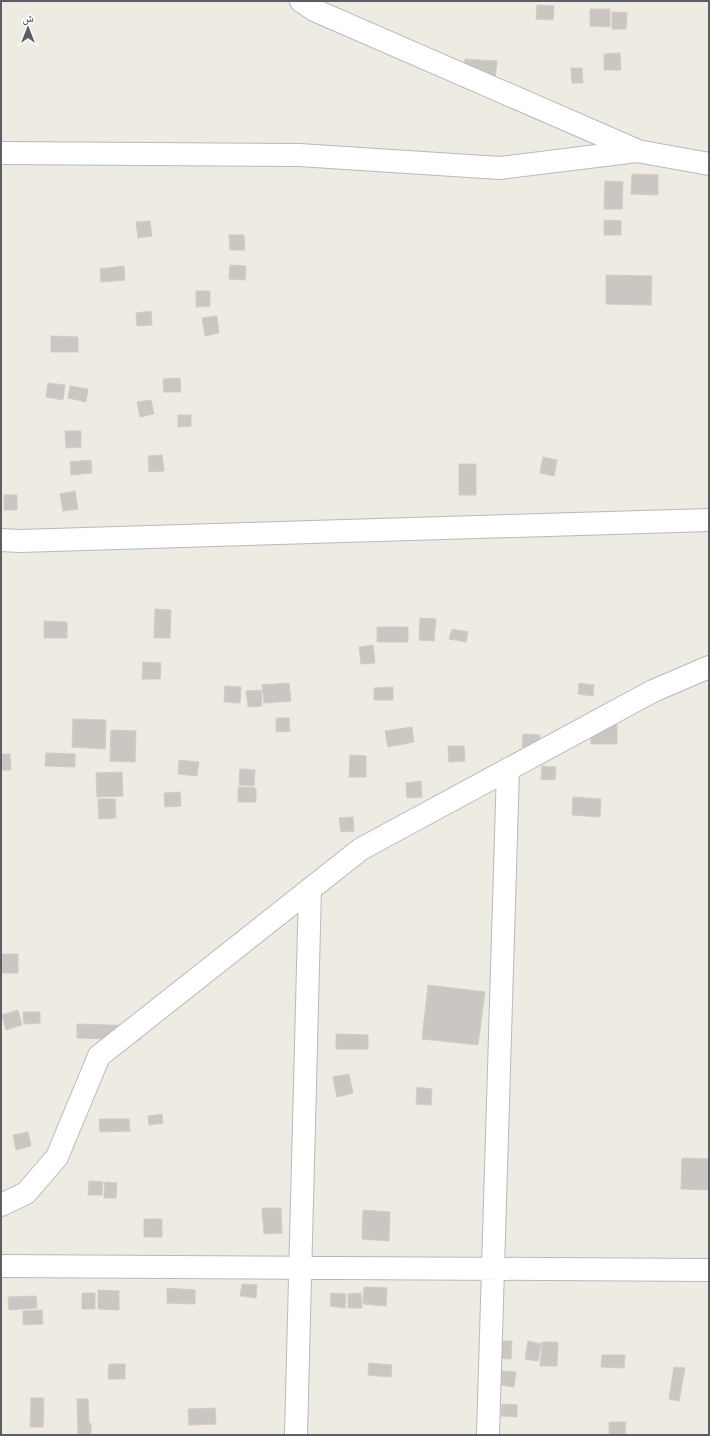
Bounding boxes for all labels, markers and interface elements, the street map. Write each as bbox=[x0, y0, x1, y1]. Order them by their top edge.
north arrow bbox=[8, 8, 48, 48]
text: ش bbox=[22, 12, 34, 26]

